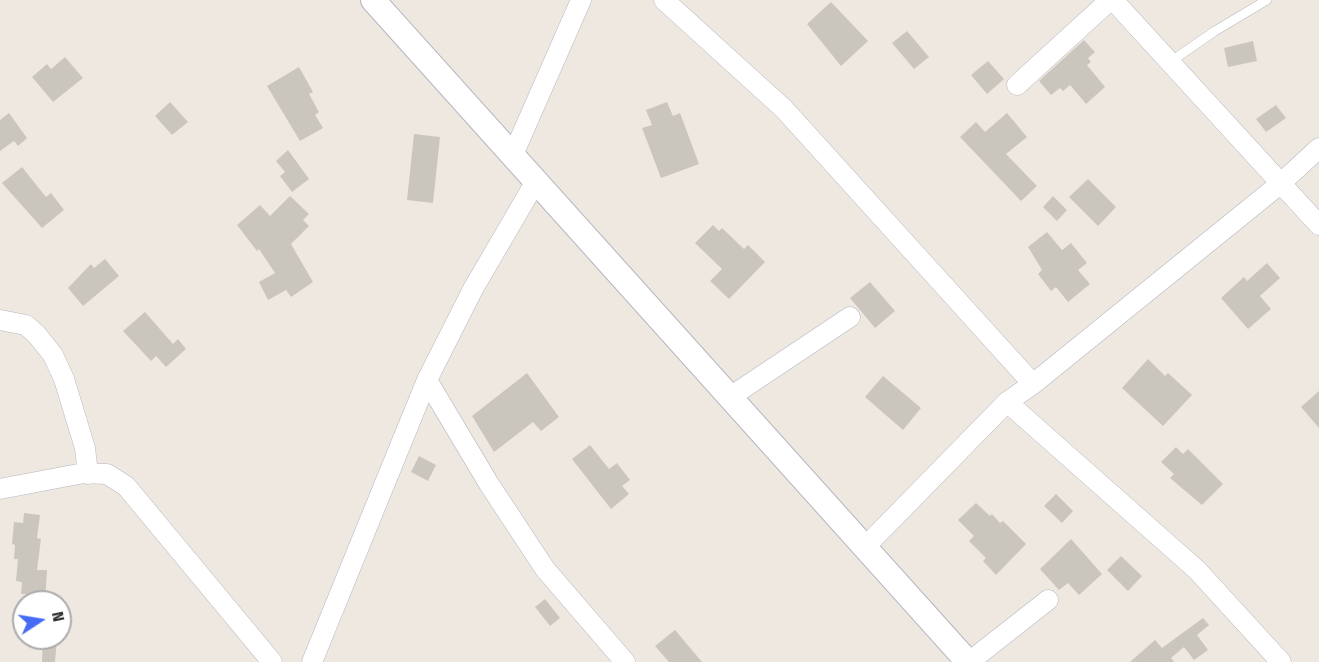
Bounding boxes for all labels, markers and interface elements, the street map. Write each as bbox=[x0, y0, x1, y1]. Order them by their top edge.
north arrow bbox=[12, 590, 72, 650]
text: N bbox=[48, 610, 68, 623]

